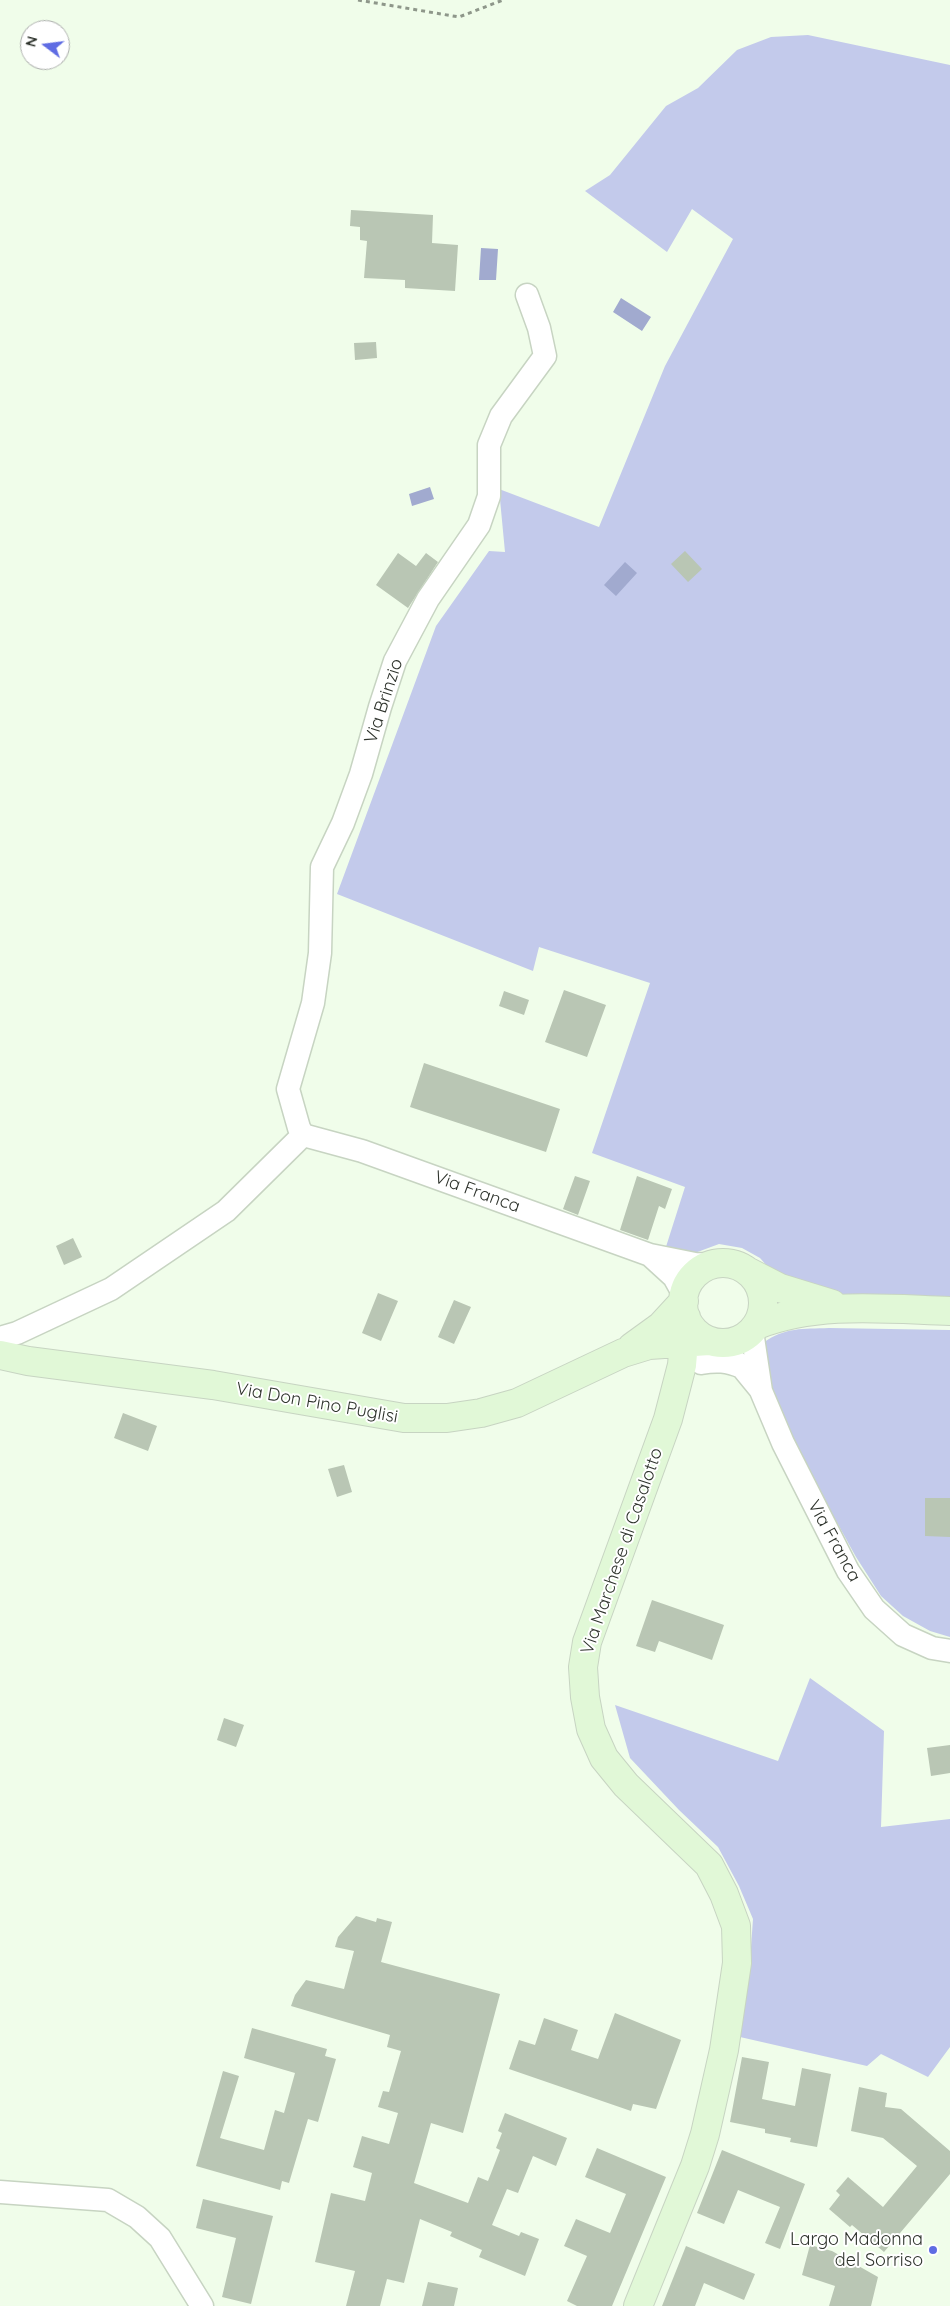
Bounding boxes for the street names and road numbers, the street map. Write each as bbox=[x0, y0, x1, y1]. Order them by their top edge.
street label: Via Brinzio bbox=[360, 656, 408, 746]
street label: Via Franca bbox=[431, 1166, 523, 1218]
street label: Via Don Pino Puglisi bbox=[234, 1378, 400, 1428]
street label: Via Marchese di Casalotto bbox=[576, 1445, 668, 1657]
street label: Via Franca bbox=[803, 1496, 865, 1586]

